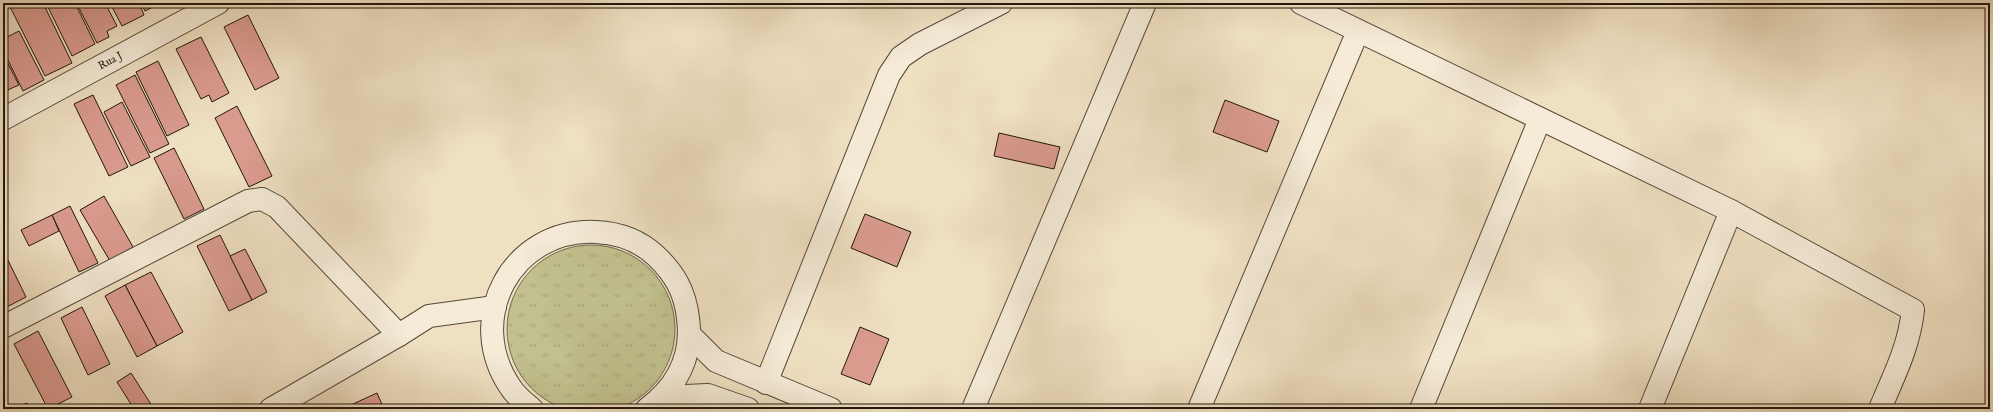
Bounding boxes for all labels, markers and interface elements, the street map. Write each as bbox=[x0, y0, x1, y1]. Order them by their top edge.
street label: Rua J bbox=[96, 49, 125, 73]

